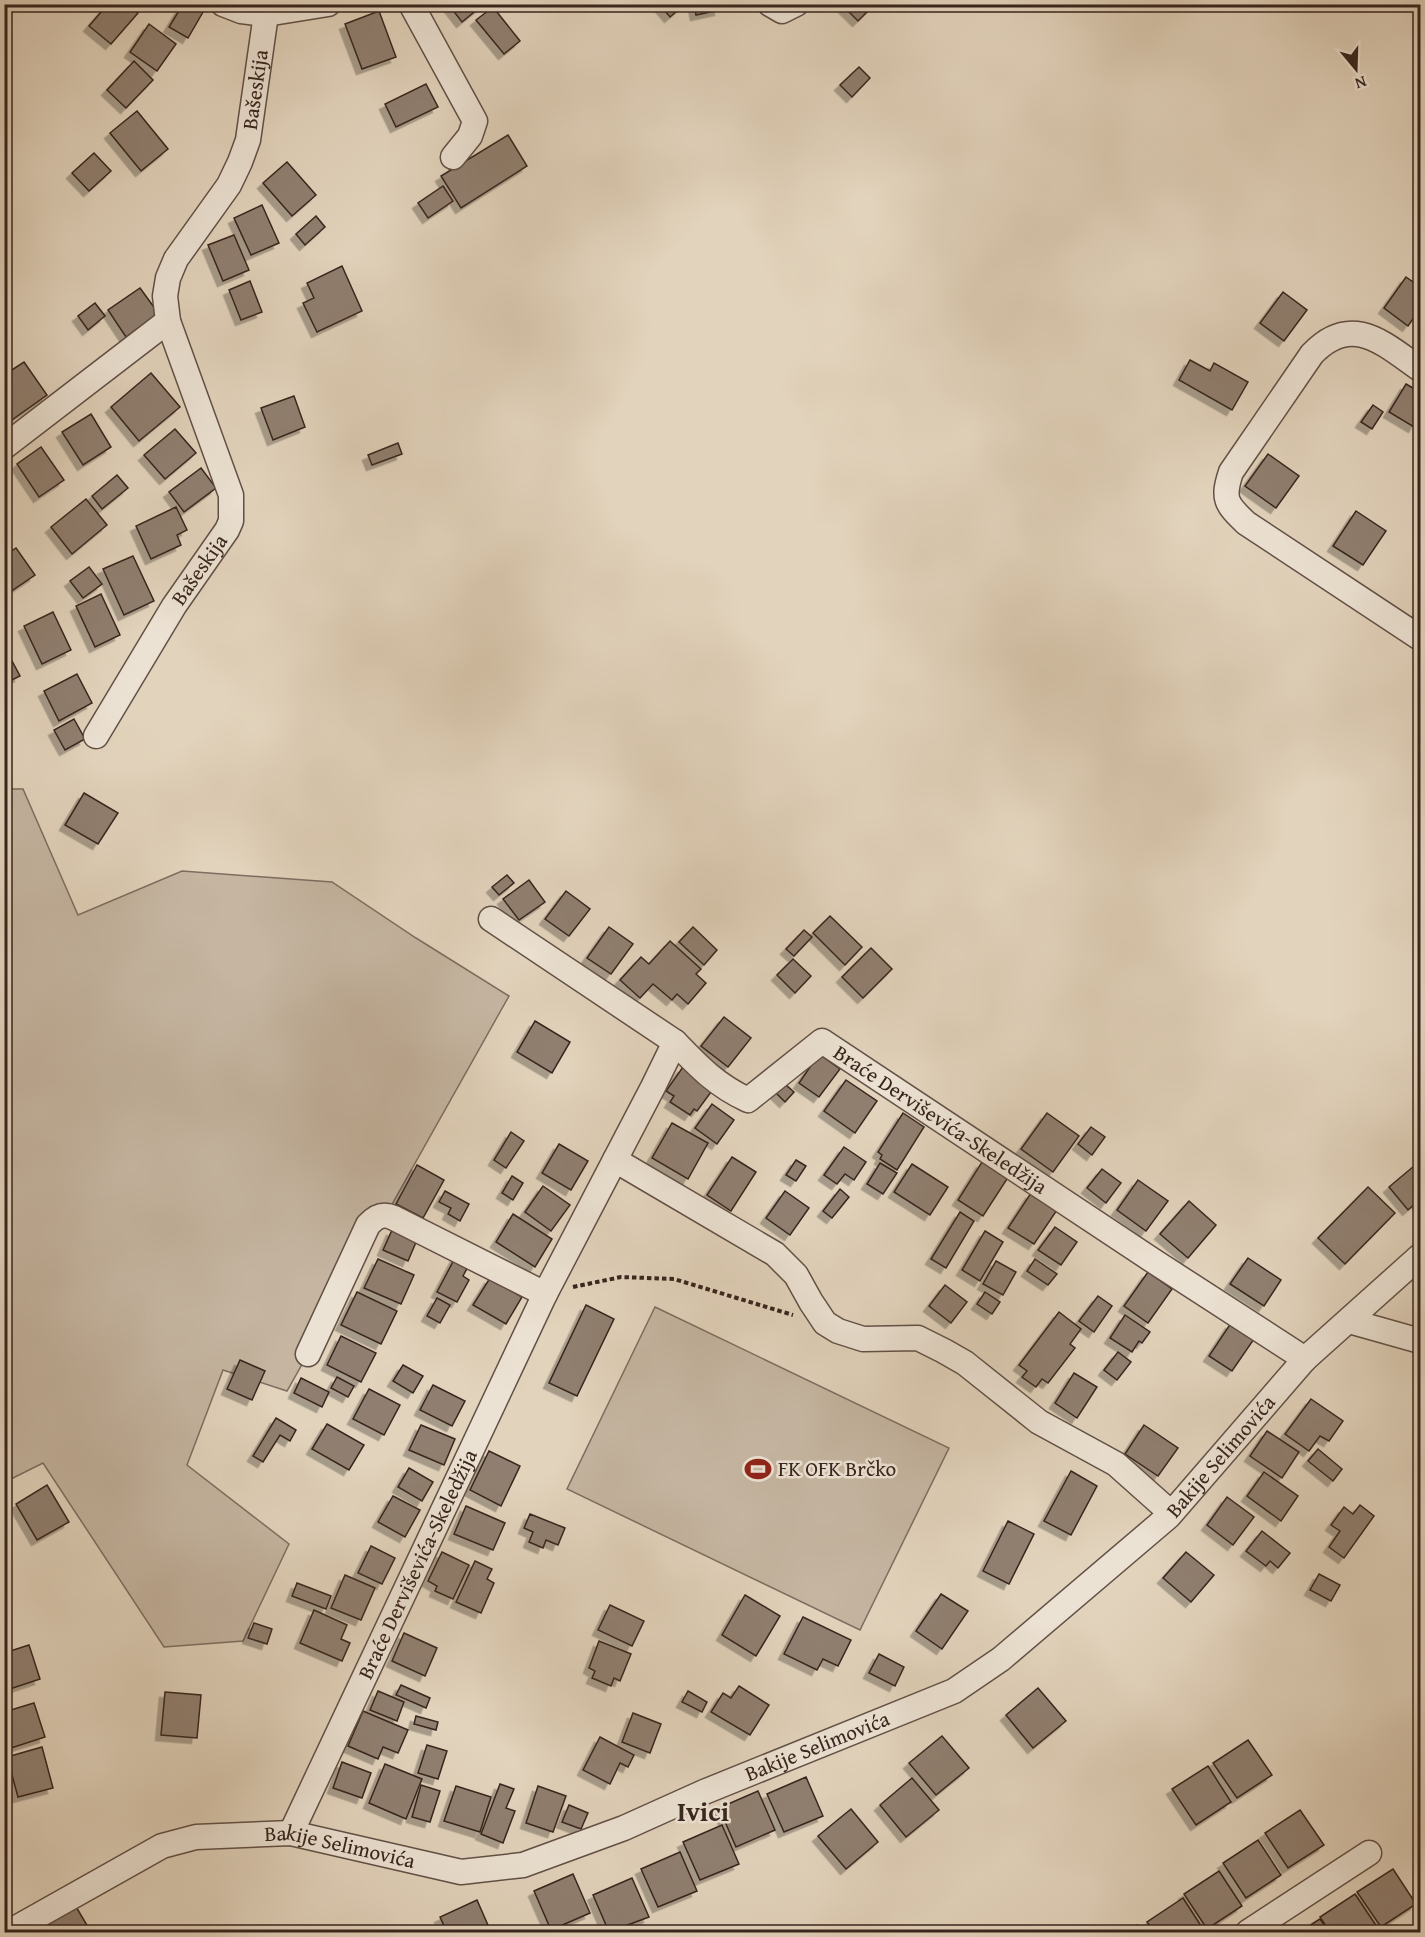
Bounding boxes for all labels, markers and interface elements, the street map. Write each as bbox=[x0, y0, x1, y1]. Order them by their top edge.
north arrow bbox=[1326, 39, 1386, 99]
street label: Bašeskija bbox=[234, 47, 276, 132]
text: N bbox=[1352, 70, 1370, 96]
street label: Bašeskija bbox=[163, 527, 235, 611]
street label: Braće Derviševića-Skeledžija bbox=[828, 1037, 1054, 1201]
street label: Bakije Selimovića bbox=[1158, 1388, 1282, 1524]
street label: Braće Derviševića-Skeledžija bbox=[350, 1444, 485, 1684]
place label: FK OFK Brčko bbox=[778, 1453, 896, 1484]
sports icon: FK OFK Brčko bbox=[743, 1454, 773, 1484]
street label: Bakije Selimovića bbox=[740, 1703, 894, 1789]
district label: Ivici bbox=[677, 1791, 729, 1831]
street label: Bakije Selimovića bbox=[264, 1816, 418, 1876]

